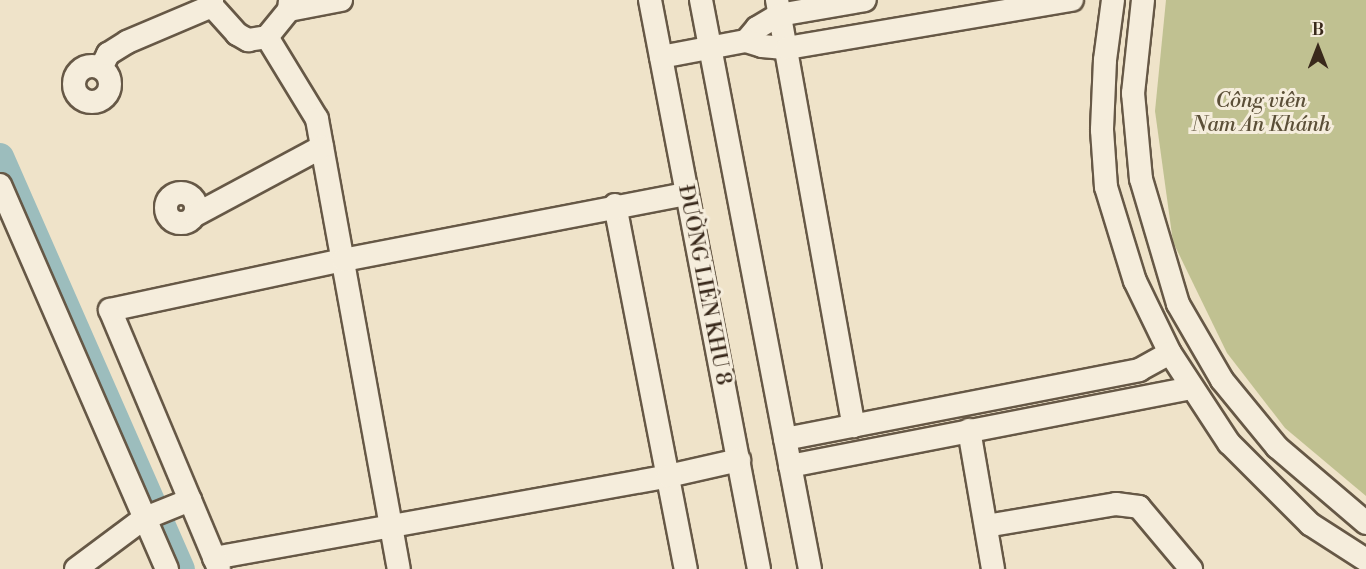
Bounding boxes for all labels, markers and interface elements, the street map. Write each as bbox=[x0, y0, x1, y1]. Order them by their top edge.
north arrow bbox=[1288, 18, 1348, 78]
text: B bbox=[1312, 20, 1324, 40]
park label: Công viên Nam An Khánh bbox=[1192, 88, 1330, 138]
street label: ĐƯỜNG LIÊN KHU 8 bbox=[672, 183, 736, 387]

